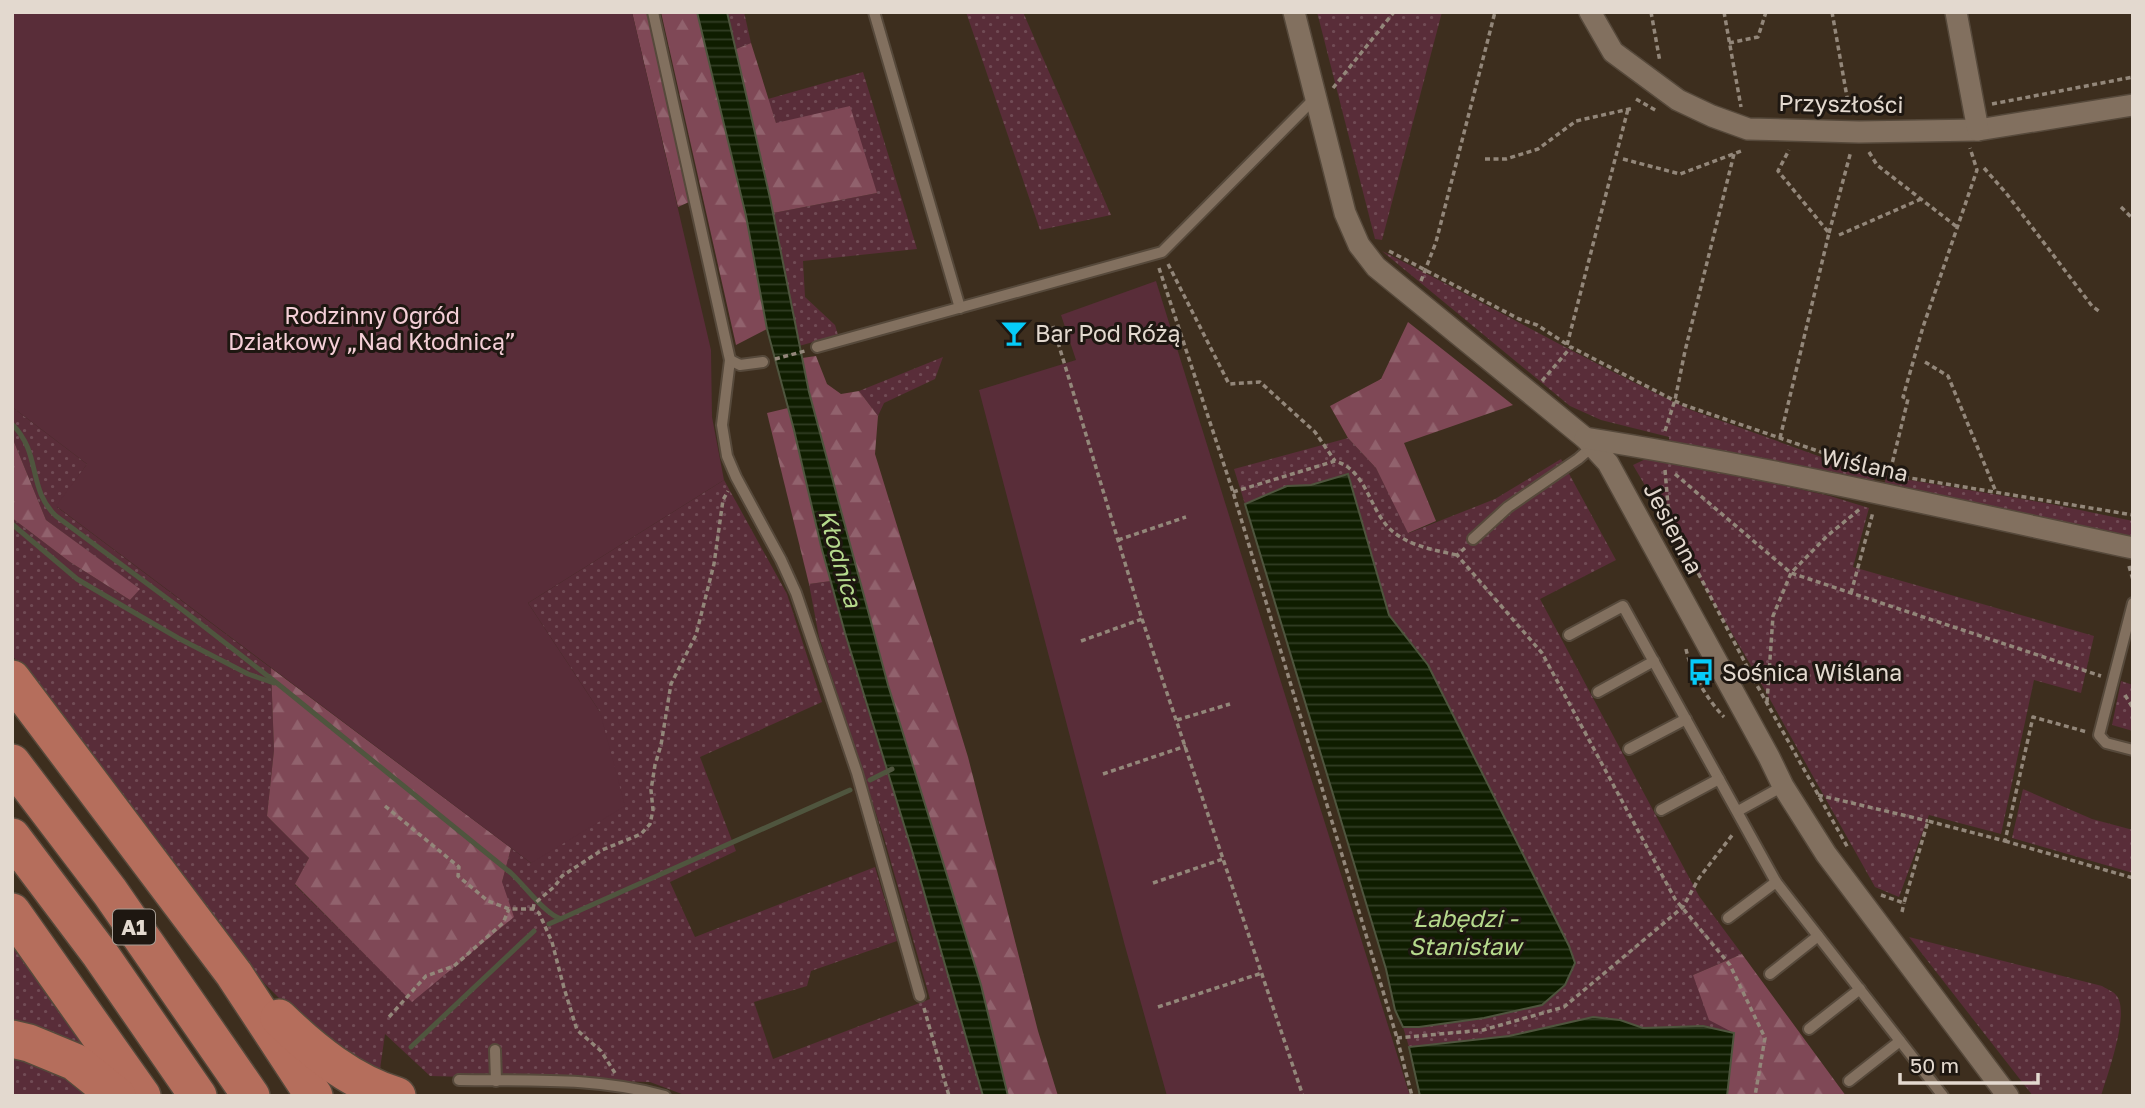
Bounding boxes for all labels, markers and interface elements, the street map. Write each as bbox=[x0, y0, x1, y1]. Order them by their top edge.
street label: Przyszłości bbox=[1778, 88, 1904, 118]
park label: Rodzinny Ogród Działkowy „Nad Kłodnicą” bbox=[228, 301, 516, 355]
bar icon: Bar Pod Różą bbox=[999, 318, 1029, 348]
place label: Bar Pod Różą bbox=[1035, 319, 1181, 347]
street label: Wiślana bbox=[1819, 441, 1911, 487]
street label: Jesienna bbox=[1638, 478, 1710, 578]
water label: Kłodnica bbox=[813, 505, 869, 612]
bus stop icon: Sośnica Wiślana bbox=[1686, 657, 1716, 687]
place label: Sośnica Wiślana bbox=[1722, 658, 1902, 686]
water label: Łabędzi - Stanisław bbox=[1409, 903, 1524, 960]
road number: A1 bbox=[113, 909, 155, 944]
scale bar bbox=[1900, 1042, 2038, 1086]
text: 50 m bbox=[1910, 1052, 1959, 1078]

